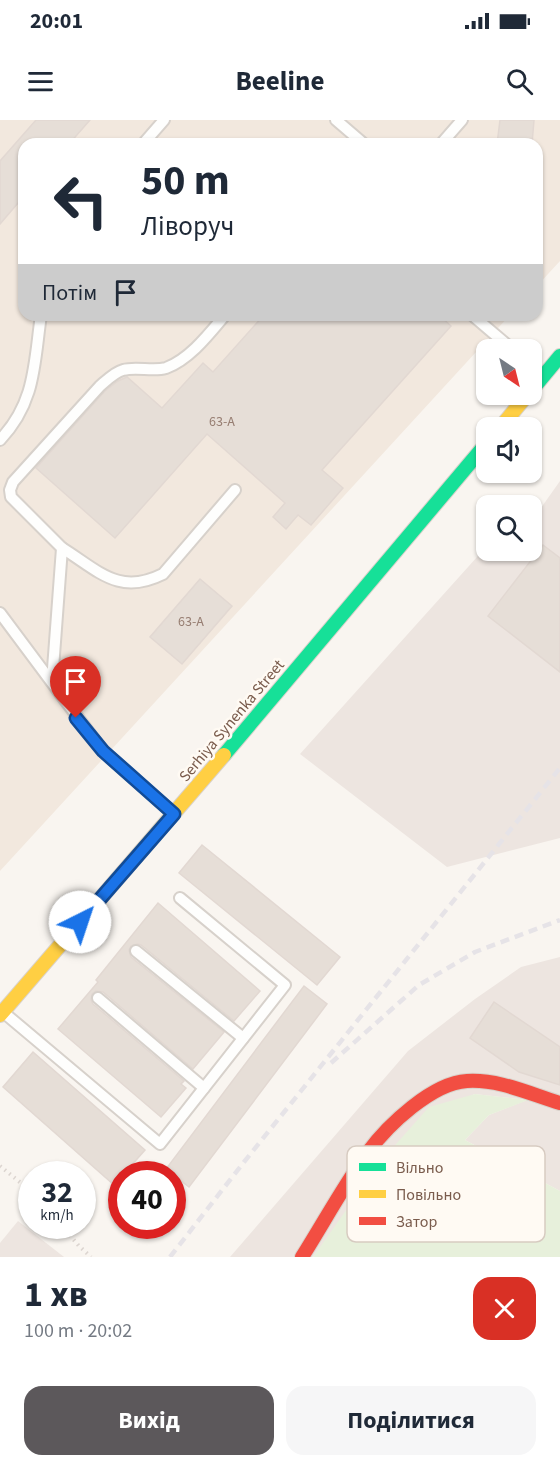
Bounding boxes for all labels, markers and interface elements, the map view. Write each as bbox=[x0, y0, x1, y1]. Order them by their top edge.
text: 20:01 bbox=[30, 5, 83, 37]
text: Beeline bbox=[236, 62, 324, 101]
icon: menu bbox=[24, 65, 57, 98]
icon: search bbox=[503, 65, 536, 98]
text: 50 m bbox=[141, 151, 230, 211]
icon: left bbox=[42, 162, 120, 240]
text: Ліворуч bbox=[141, 207, 234, 246]
icon: arrive bbox=[109, 276, 142, 309]
text: Потім bbox=[42, 277, 97, 309]
north arrow bbox=[476, 339, 542, 405]
map controls bbox=[476, 339, 542, 561]
house number: 63-А bbox=[209, 412, 235, 432]
button: sound bbox=[476, 417, 542, 483]
button: search bbox=[476, 495, 542, 561]
house number: 63-А bbox=[178, 612, 204, 632]
street label: Serhiya Synenka Street bbox=[174, 654, 290, 787]
pin bbox=[50, 656, 101, 718]
icon: arrive bbox=[59, 665, 92, 698]
position arrow bbox=[48, 890, 112, 954]
legend bbox=[347, 1146, 545, 1242]
text: Вільно bbox=[396, 1157, 443, 1179]
speed limit sign: 40 bbox=[108, 1161, 186, 1239]
text: 32 bbox=[41, 1171, 73, 1214]
text: Повільно bbox=[396, 1184, 461, 1206]
text: km/h bbox=[40, 1205, 74, 1226]
text: Затор bbox=[396, 1211, 437, 1233]
text: 1 хв bbox=[24, 1269, 88, 1320]
button: close bbox=[473, 1277, 536, 1340]
text: 100 m · 20:02 bbox=[24, 1317, 132, 1345]
button: Вихід bbox=[24, 1386, 274, 1455]
button: Поділитися bbox=[286, 1386, 536, 1455]

